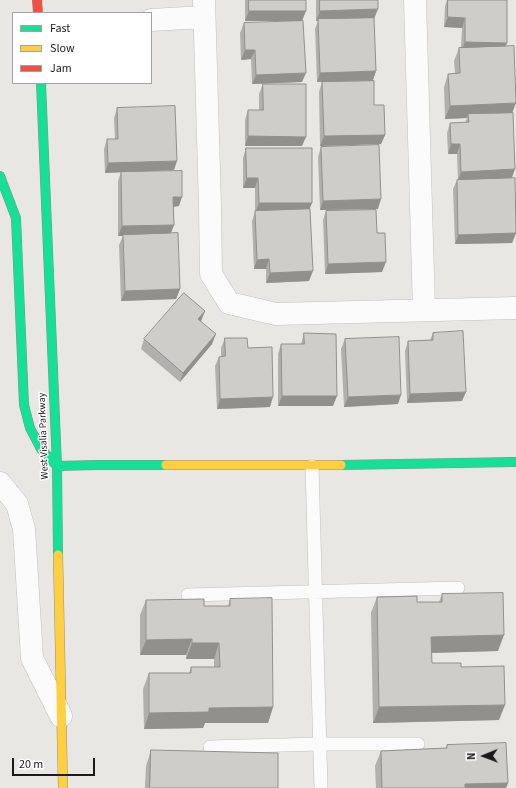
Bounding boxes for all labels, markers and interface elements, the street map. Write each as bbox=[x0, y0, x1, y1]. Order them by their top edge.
legend bbox=[12, 12, 152, 84]
text: Fast bbox=[50, 20, 70, 37]
text: Slow bbox=[50, 40, 75, 57]
text: Jam bbox=[50, 60, 72, 77]
street label: West Visalia Parkway bbox=[36, 393, 52, 479]
north arrow bbox=[464, 736, 504, 776]
scale bar bbox=[14, 750, 97, 776]
text: N bbox=[464, 752, 479, 760]
text: 20 m bbox=[19, 756, 43, 773]

